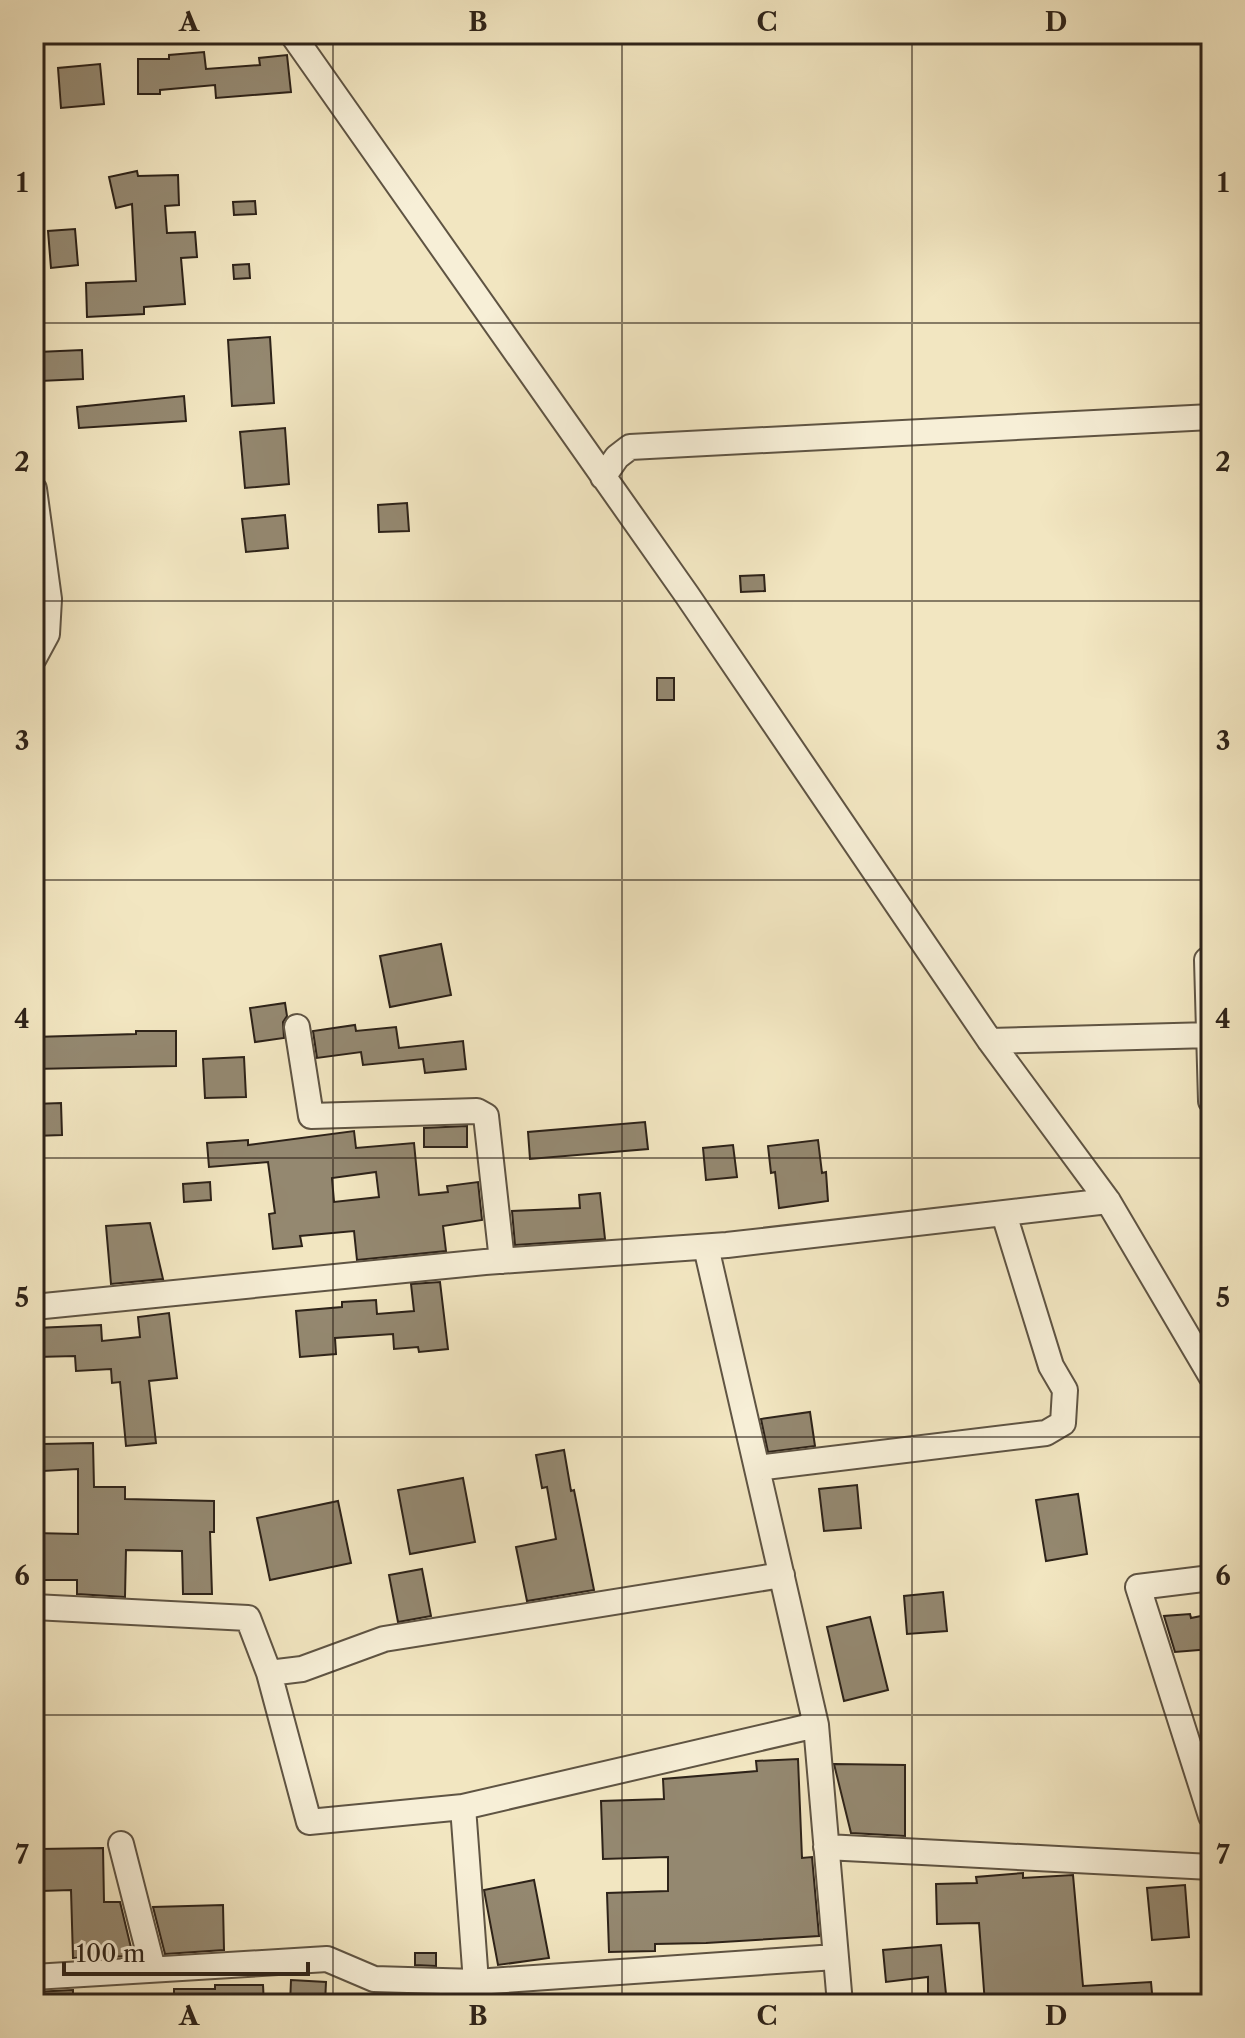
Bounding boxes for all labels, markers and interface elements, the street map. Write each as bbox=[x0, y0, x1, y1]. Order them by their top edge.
text: A bbox=[178, 6, 200, 38]
text: B bbox=[468, 6, 488, 38]
text: C bbox=[757, 6, 777, 38]
text: D bbox=[1045, 6, 1067, 38]
text: 1 bbox=[16, 167, 28, 199]
text: 1 bbox=[1217, 167, 1229, 199]
text: 2 bbox=[14, 446, 30, 478]
text: 2 bbox=[1215, 446, 1231, 478]
text: 3 bbox=[15, 725, 29, 757]
text: 3 bbox=[1216, 725, 1230, 757]
text: 4 bbox=[14, 1003, 30, 1035]
text: 4 bbox=[1215, 1003, 1231, 1035]
text: 5 bbox=[15, 1282, 29, 1314]
text: 5 bbox=[1216, 1282, 1230, 1314]
text: 6 bbox=[14, 1560, 30, 1592]
text: 6 bbox=[1215, 1560, 1231, 1592]
text: 7 bbox=[15, 1839, 29, 1871]
text: 7 bbox=[1216, 1839, 1230, 1871]
scale bar bbox=[64, 1926, 308, 1976]
text: 100 m bbox=[76, 1939, 145, 1968]
text: A bbox=[178, 2000, 200, 2032]
text: B bbox=[468, 2000, 488, 2032]
text: C bbox=[757, 2000, 777, 2032]
text: D bbox=[1045, 2000, 1067, 2032]

